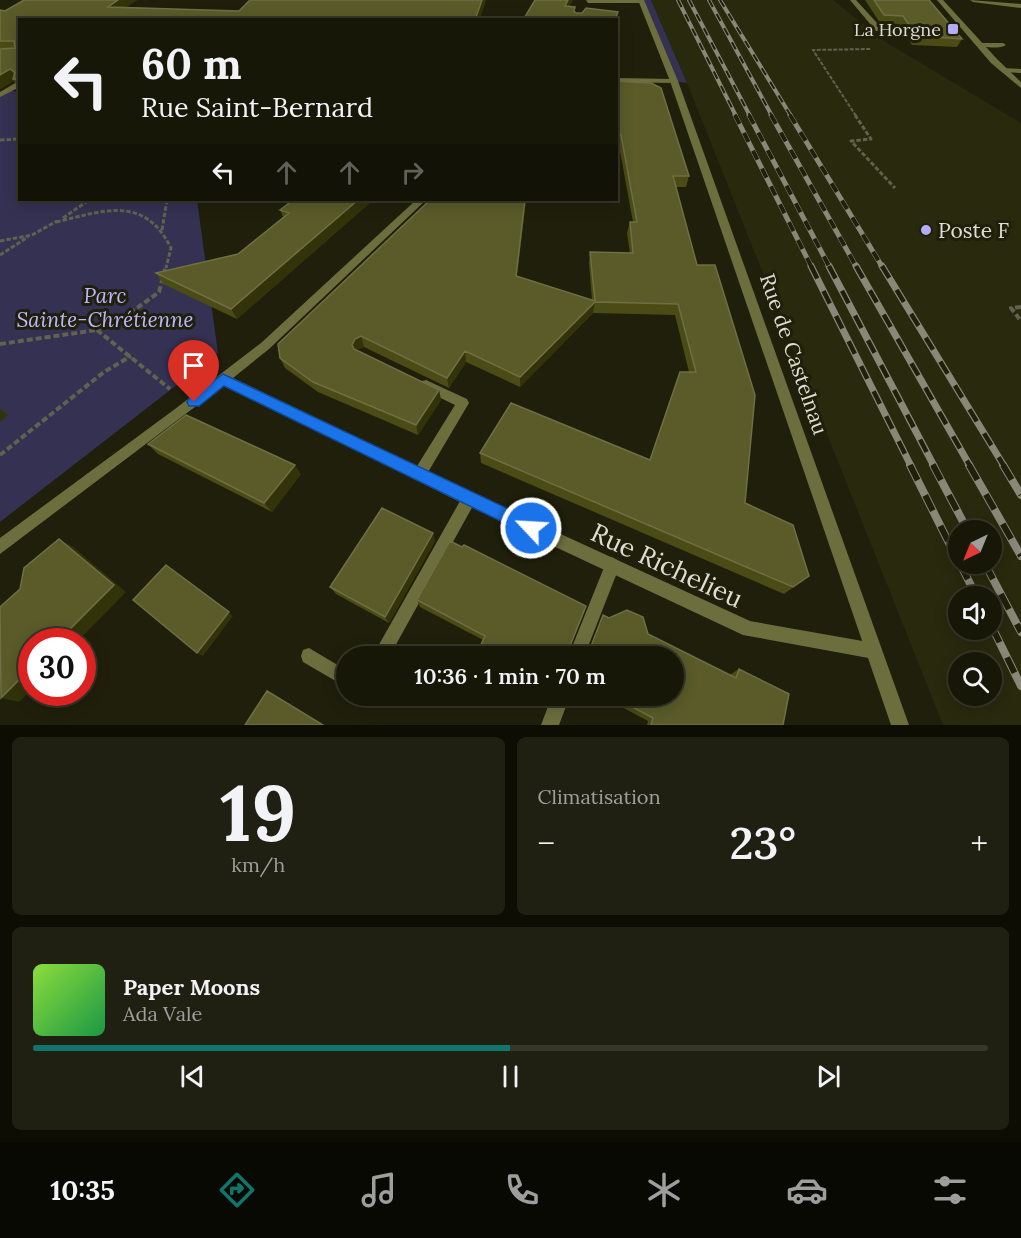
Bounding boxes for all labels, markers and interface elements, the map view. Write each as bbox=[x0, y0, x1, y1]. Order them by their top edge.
place label: La Horgne bbox=[854, 18, 941, 41]
marker: La Horgne bbox=[946, 22, 960, 36]
text: 60 m bbox=[141, 37, 242, 91]
icon: left bbox=[42, 42, 120, 120]
text: Rue Saint-Bernard bbox=[141, 90, 373, 124]
icon: left bbox=[207, 156, 240, 189]
icon: ahead bbox=[270, 156, 303, 189]
icon: ahead bbox=[333, 156, 366, 189]
icon: right bbox=[396, 156, 429, 189]
place label: Poste F bbox=[938, 217, 1009, 244]
marker: Poste F bbox=[919, 223, 933, 237]
street label: Rue de Castelnau bbox=[754, 270, 834, 438]
park label: Parc Sainte-Chrétienne bbox=[16, 282, 194, 333]
pin bbox=[168, 340, 219, 402]
icon: arrive bbox=[177, 349, 210, 382]
position arrow bbox=[499, 496, 563, 560]
street label: Rue Richelieu bbox=[586, 515, 748, 615]
north arrow bbox=[948, 520, 1002, 574]
map controls bbox=[948, 520, 1002, 706]
button: sound bbox=[948, 586, 1002, 640]
speed limit sign: 30 bbox=[18, 628, 96, 706]
button: search bbox=[948, 652, 1002, 706]
text: 10:36 · 1 min · 70 m bbox=[414, 662, 606, 690]
text: 19 bbox=[220, 763, 297, 862]
text: Climatisation bbox=[538, 784, 661, 809]
text: 23° bbox=[729, 814, 796, 871]
text: − bbox=[538, 822, 555, 864]
text: + bbox=[970, 822, 988, 864]
text: km/h bbox=[231, 852, 285, 877]
text: Paper Moons bbox=[123, 973, 260, 1001]
text: Ada Vale bbox=[123, 1001, 202, 1026]
icon: previous bbox=[176, 1060, 209, 1093]
icon: pause bbox=[494, 1060, 527, 1093]
icon: next bbox=[812, 1060, 845, 1093]
icon: directions bbox=[216, 1169, 258, 1211]
icon: music bbox=[358, 1169, 400, 1211]
icon: phone bbox=[501, 1169, 543, 1211]
icon: climate bbox=[643, 1169, 685, 1211]
icon: car bbox=[786, 1169, 828, 1211]
icon: filters bbox=[929, 1169, 971, 1211]
text: 10:35 bbox=[50, 1173, 115, 1207]

